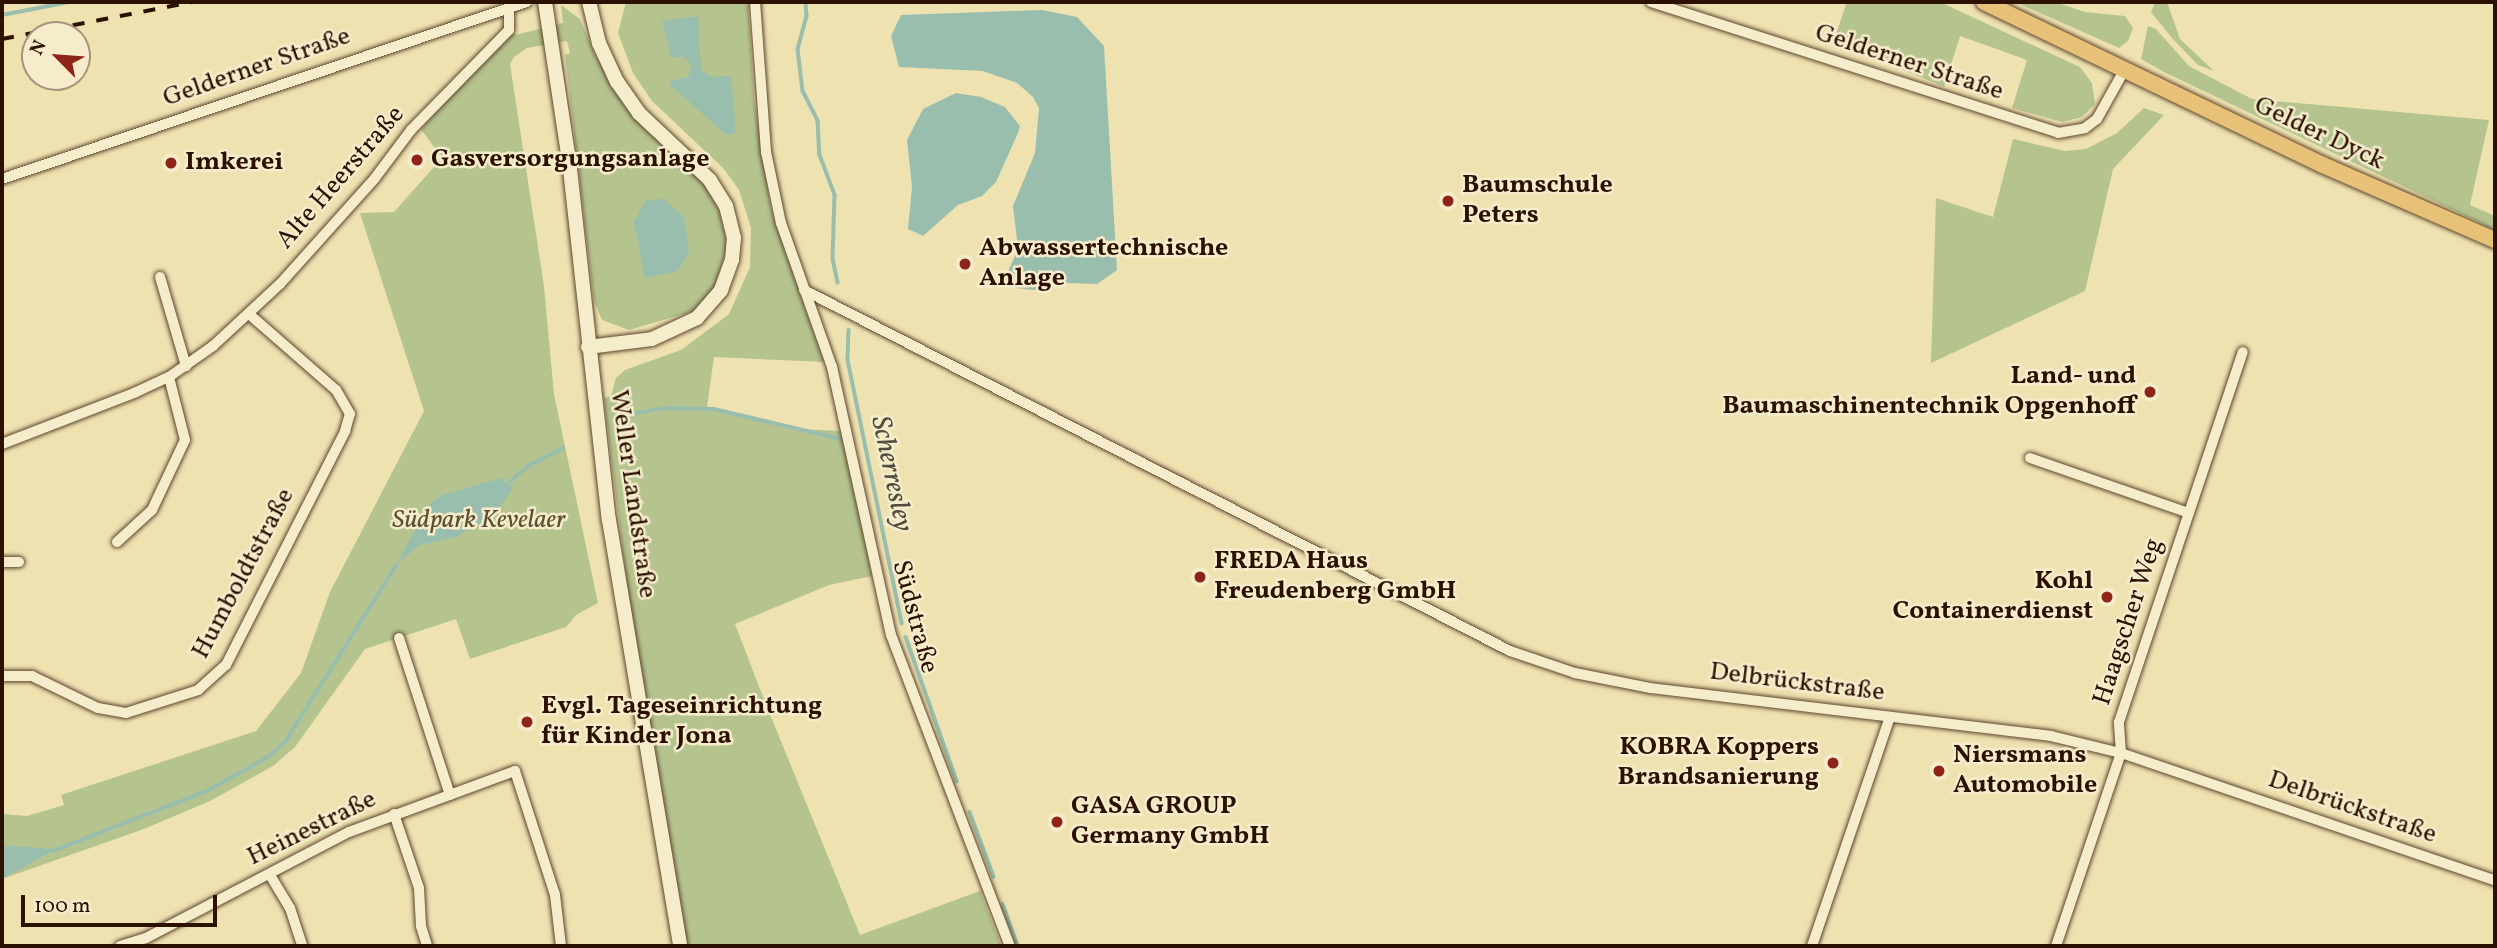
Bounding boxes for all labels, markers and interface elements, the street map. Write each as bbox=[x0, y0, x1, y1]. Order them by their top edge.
street label: Gelderner Straße bbox=[1811, 18, 2007, 108]
north arrow bbox=[21, 21, 91, 91]
street label: Gelderner Straße bbox=[159, 21, 355, 115]
text: N bbox=[24, 36, 53, 60]
street label: Gelder Dyck bbox=[2249, 90, 2389, 178]
street label: Alte Heerstraße bbox=[270, 100, 412, 256]
place label: Gasversorgungsanlage bbox=[431, 144, 709, 176]
place label: Imkerei bbox=[185, 147, 284, 179]
marker: Gasversorgungsanlage bbox=[409, 152, 425, 168]
marker: Imkerei bbox=[163, 155, 179, 171]
place label: Baumschule Peters bbox=[1462, 170, 1613, 232]
marker: Baumschule Peters bbox=[1440, 193, 1456, 209]
place label: Abwassertechnische Anlage bbox=[979, 233, 1228, 294]
marker: Abwassertechnische Anlage bbox=[957, 256, 973, 272]
place label: Land- und Baumaschinentechnik Opgenhoff bbox=[1722, 361, 2136, 422]
marker: Land- und Baumaschinentechnik Opgenhoff bbox=[2142, 384, 2158, 400]
street label: Weller Landstraße bbox=[602, 388, 662, 600]
water label: Scherresley bbox=[862, 413, 920, 535]
street label: Humboldtstraße bbox=[186, 483, 302, 665]
park label: Südpark Kevelaer bbox=[392, 505, 566, 537]
street label: Haagscher Weg bbox=[2087, 534, 2171, 710]
place label: FREDA Haus Freudenberg GmbH bbox=[1214, 546, 1456, 608]
street label: Südstraße bbox=[884, 557, 944, 677]
place label: Kohl Containerdienst bbox=[1893, 566, 2093, 628]
marker: FREDA Haus Freudenberg GmbH bbox=[1192, 569, 1208, 585]
marker: Kohl Containerdienst bbox=[2099, 589, 2115, 605]
street label: Delbrückstraße bbox=[1708, 657, 1886, 709]
place label: Evgl. Tageseinrichtung für Kinder Jona bbox=[541, 691, 823, 752]
marker: Evgl. Tageseinrichtung für Kinder Jona bbox=[519, 714, 535, 730]
place label: KOBRA Koppers Brandsanierung bbox=[1617, 732, 1819, 794]
place label: Niersmans Automobile bbox=[1953, 740, 2097, 802]
marker: KOBRA Koppers Brandsanierung bbox=[1825, 755, 1841, 771]
marker: Niersmans Automobile bbox=[1931, 763, 1947, 779]
street label: Delbrückstraße bbox=[2264, 765, 2440, 851]
street label: Heinestraße bbox=[242, 784, 382, 874]
place label: GASA GROUP Germany GmbH bbox=[1071, 791, 1270, 852]
marker: GASA GROUP Germany GmbH bbox=[1049, 814, 1065, 830]
scale bar bbox=[24, 881, 220, 925]
text: 100 m bbox=[34, 892, 91, 921]

